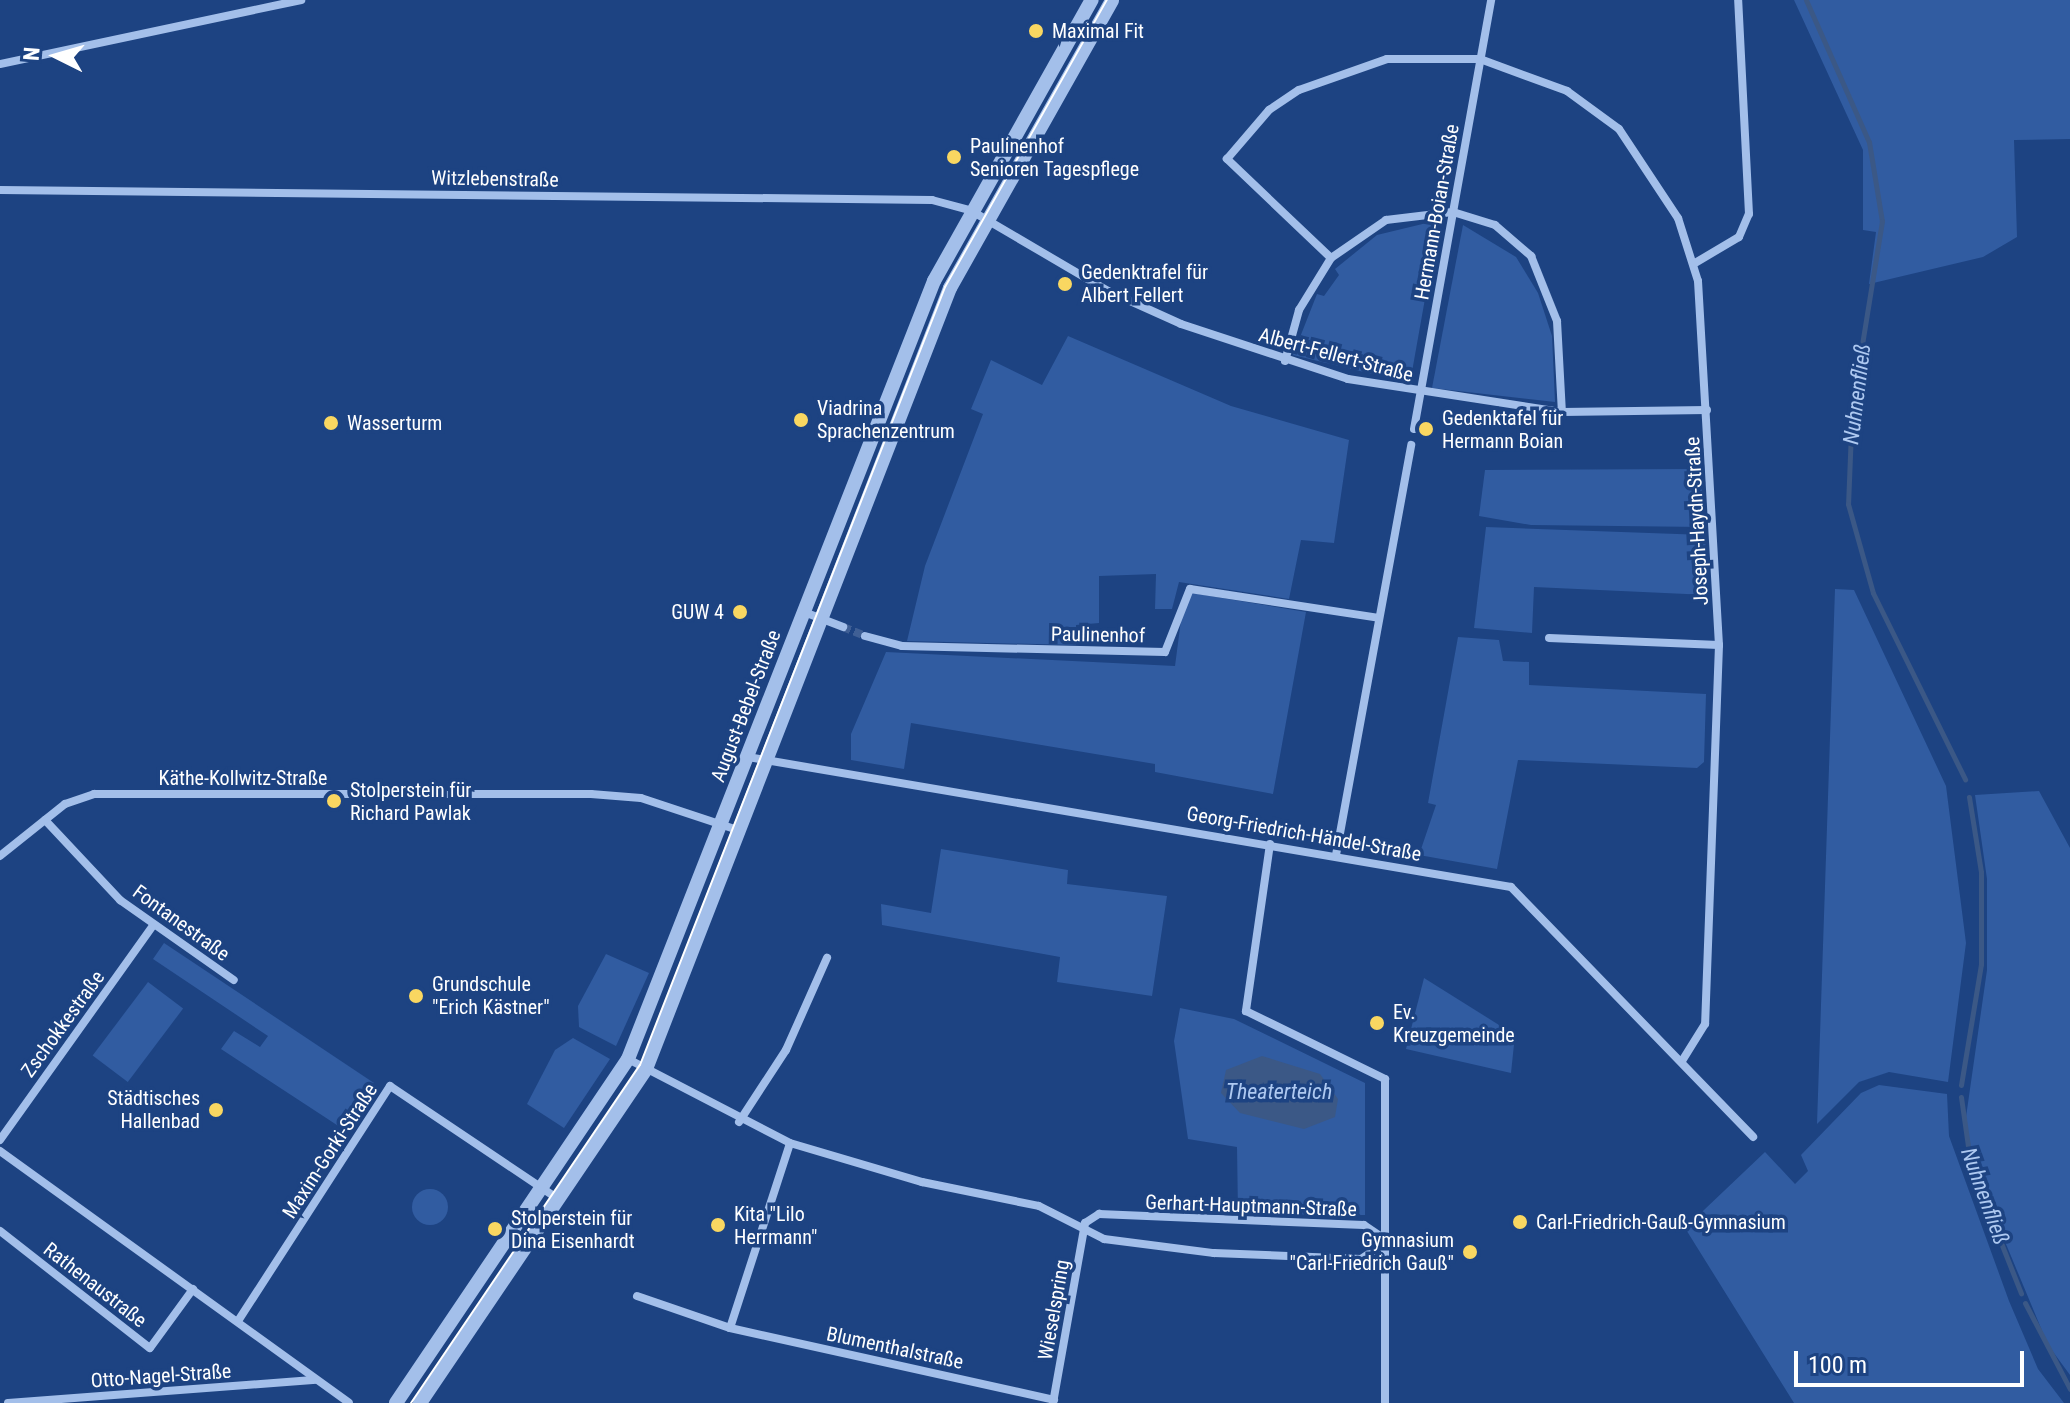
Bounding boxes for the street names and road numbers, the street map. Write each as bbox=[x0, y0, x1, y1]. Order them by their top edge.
street label: Hermann-Boian-Straße bbox=[1410, 122, 1464, 302]
street label: Witzlebenstraße bbox=[431, 166, 559, 192]
street label: Albert-Fellert-Straße bbox=[1256, 323, 1416, 387]
street label: Joseph-Haydn-Straße bbox=[1681, 436, 1713, 606]
street label: Paulinenhof bbox=[1051, 622, 1145, 648]
street label: August-Bebel-Straße bbox=[706, 627, 786, 785]
street label: Käthe-Kollwitz-Straße bbox=[159, 766, 327, 790]
street label: Georg-Friedrich-Händel-Straße bbox=[1185, 802, 1423, 866]
street label: Fontanestraße bbox=[128, 880, 234, 966]
street label: Zschokkestraße bbox=[16, 966, 110, 1082]
street label: Maxim-Gorki-Straße bbox=[277, 1079, 383, 1223]
street label: Gerhart-Hauptmann-Straße bbox=[1145, 1190, 1357, 1222]
street label: Rathenaustraße bbox=[39, 1237, 151, 1333]
street label: Wieselspring bbox=[1033, 1258, 1075, 1362]
street label: Blumenthalstraße bbox=[824, 1322, 966, 1374]
street label: Otto-Nagel-Straße bbox=[90, 1359, 232, 1393]

